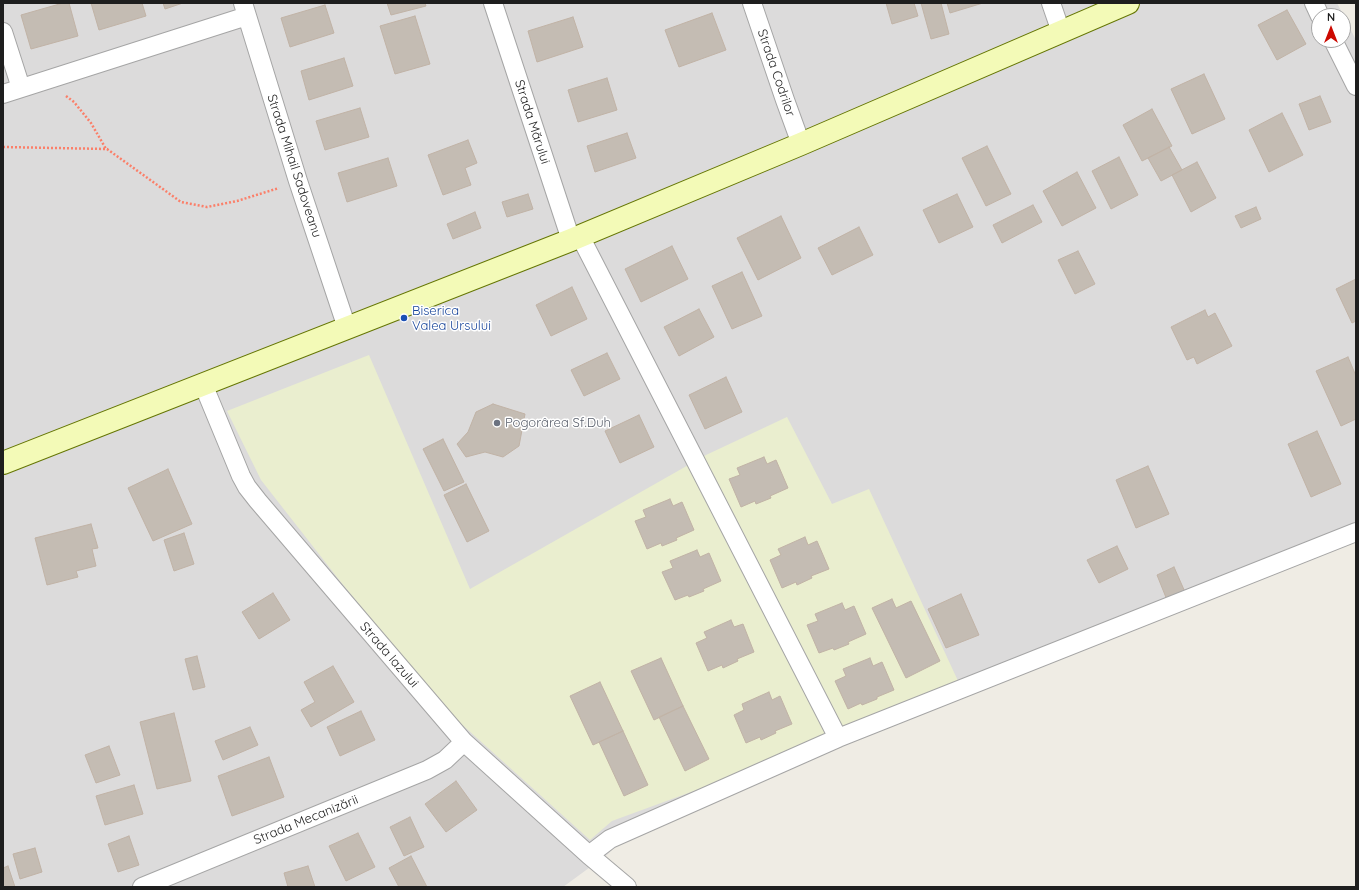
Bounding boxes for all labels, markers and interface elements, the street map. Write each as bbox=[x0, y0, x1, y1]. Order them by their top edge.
north arrow bbox=[1311, 8, 1351, 48]
text: N bbox=[1327, 10, 1335, 24]
street label: Strada Codrilor bbox=[754, 27, 798, 119]
street label: Strada Mărului bbox=[511, 78, 553, 166]
street label: Strada Mihail Sadoveanu bbox=[263, 92, 325, 240]
place label: Biserica Valea Ursului bbox=[412, 303, 491, 334]
marker: Biserica Valea Ursului bbox=[399, 313, 409, 323]
place label: Pogorârea Sf.Duh bbox=[505, 415, 611, 431]
marker: Pogorârea Sf.Duh bbox=[492, 418, 502, 428]
street label: Strada Iazului bbox=[356, 619, 422, 691]
street label: Strada Mecanizării bbox=[251, 792, 361, 848]

